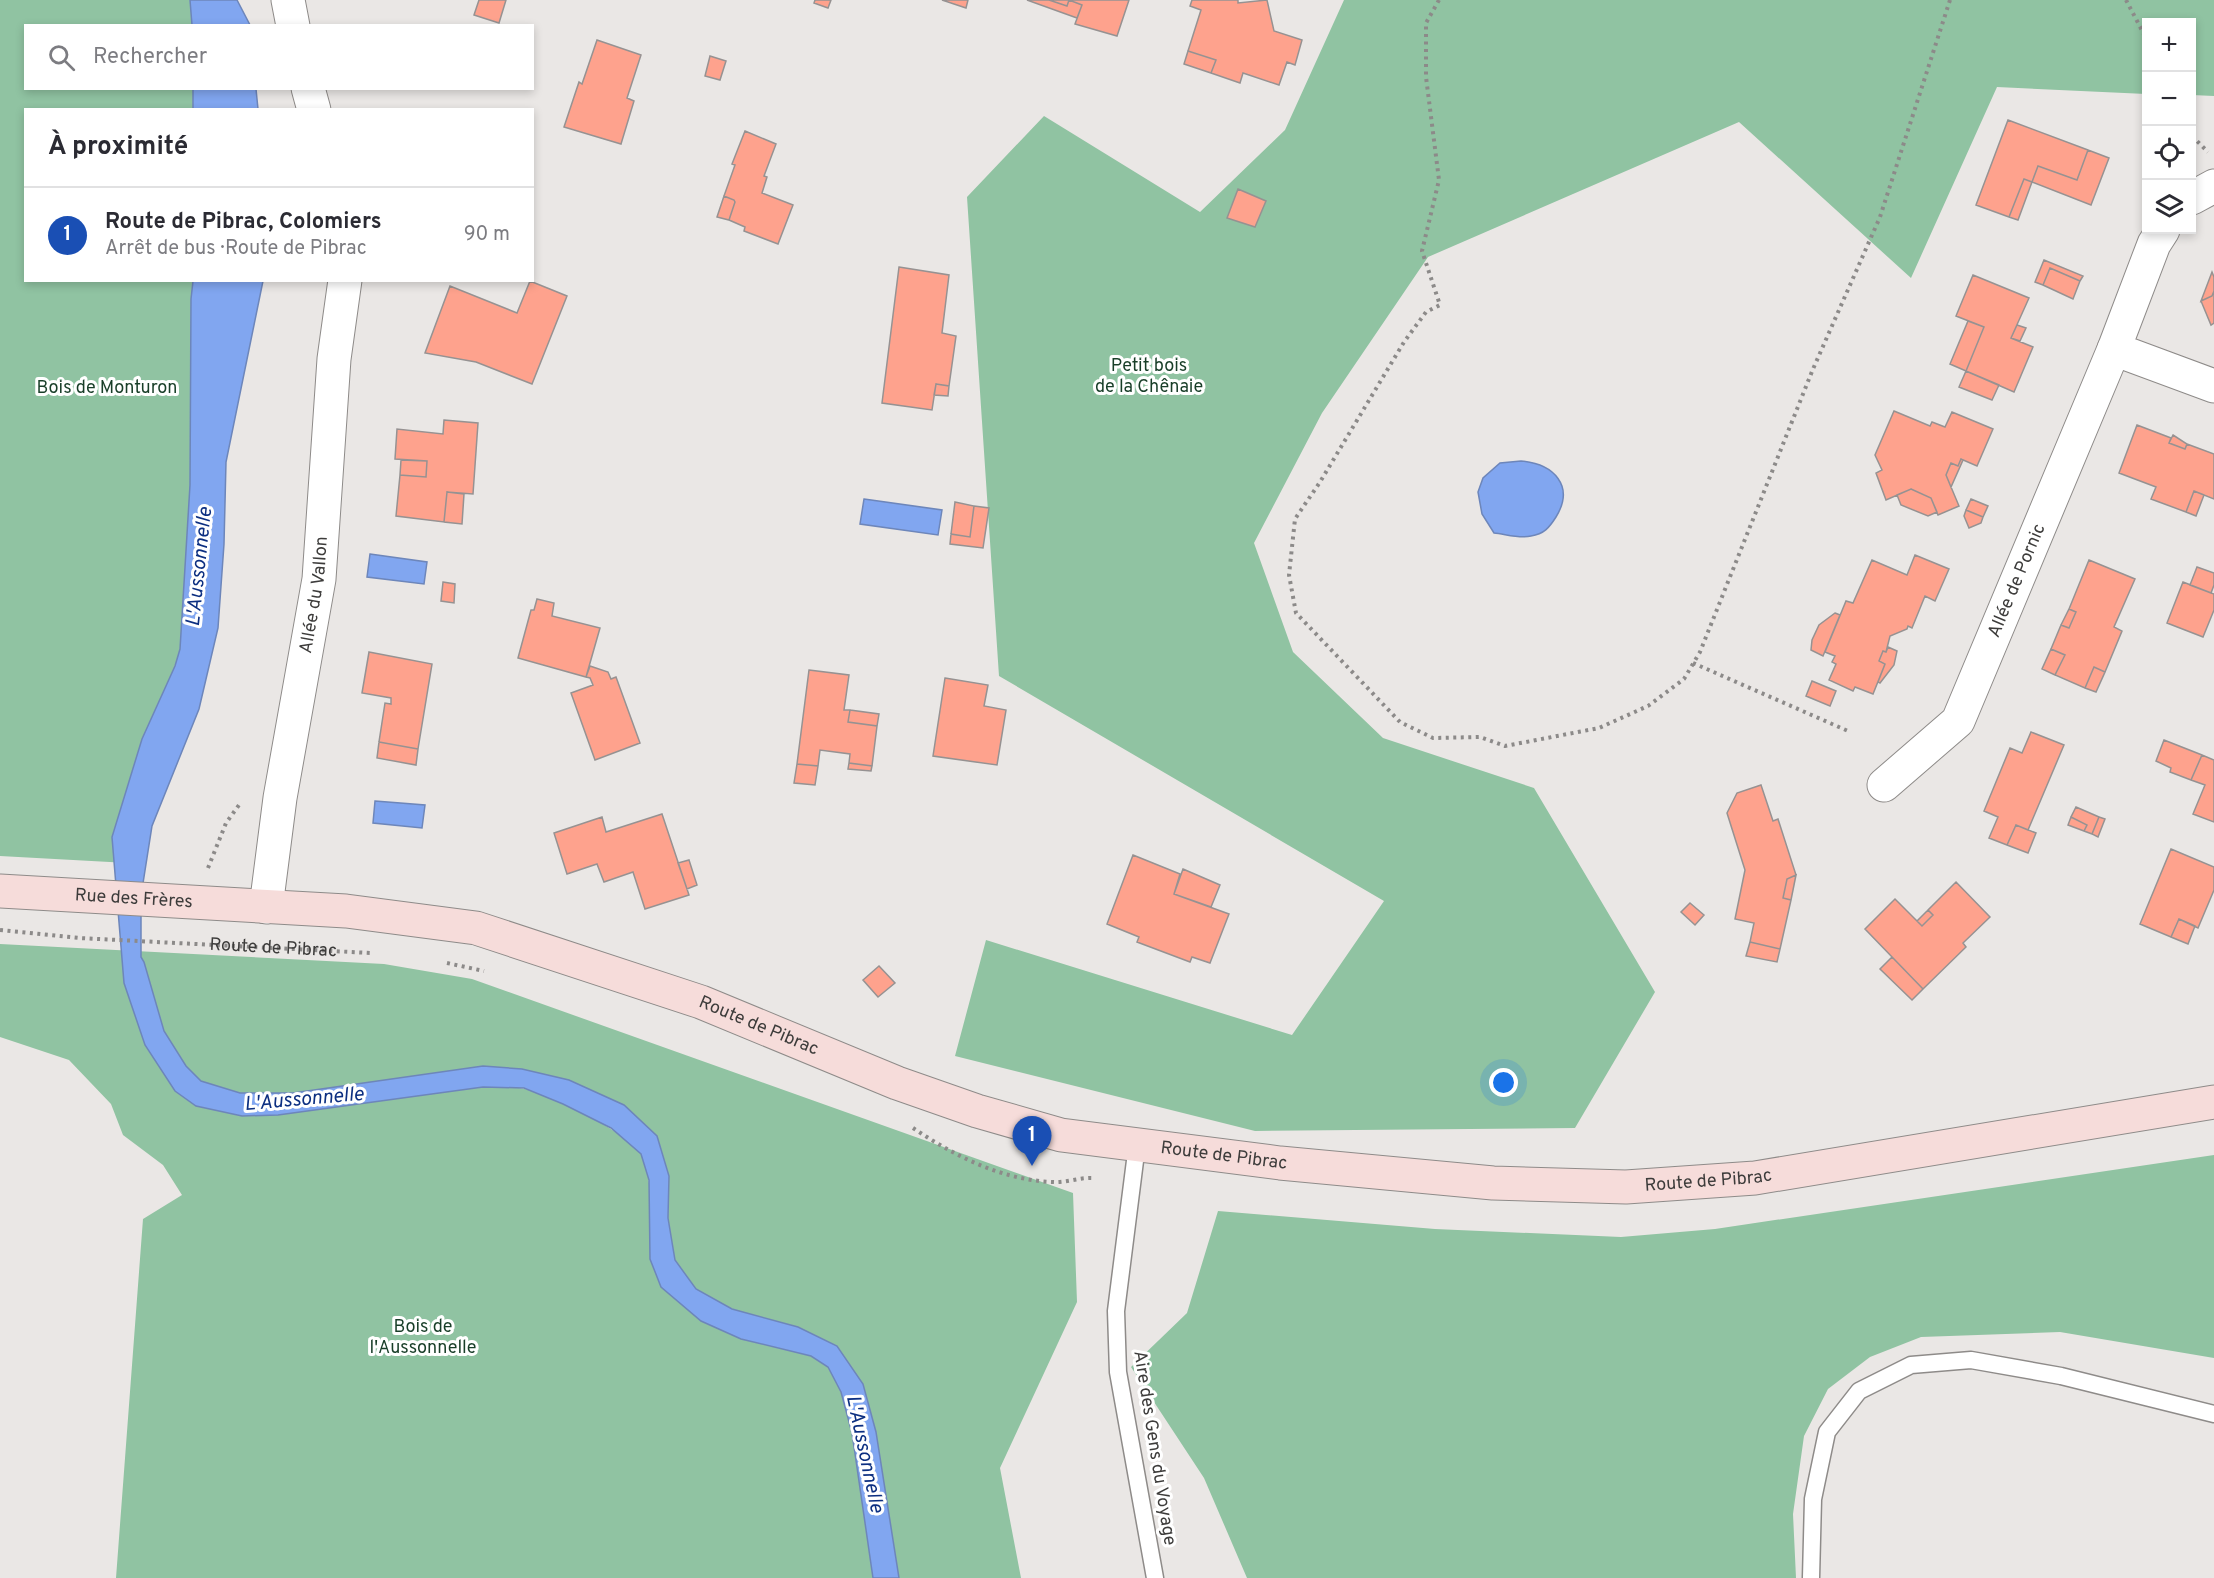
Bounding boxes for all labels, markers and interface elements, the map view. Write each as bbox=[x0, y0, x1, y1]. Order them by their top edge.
map controls bbox=[2142, 18, 2196, 234]
button: + bbox=[2142, 18, 2196, 72]
search box bbox=[24, 24, 534, 90]
icon: search bbox=[45, 41, 78, 74]
text: Rechercher bbox=[93, 44, 207, 71]
button: − bbox=[2142, 72, 2196, 126]
button: locate bbox=[2142, 126, 2196, 180]
text: À proximité bbox=[48, 131, 188, 164]
button: layers bbox=[2142, 180, 2196, 234]
text: Route de Pibrac, Colomiers bbox=[105, 209, 382, 236]
text: 1 bbox=[64, 222, 72, 248]
text: 90 m bbox=[464, 222, 510, 248]
text: Arrêt de bus · Route de Pibrac bbox=[105, 236, 367, 262]
park label: Petit bois de la Chênaie bbox=[1095, 355, 1203, 399]
park label: Bois de Monturon bbox=[37, 377, 177, 400]
water label: L'Aussonnelle bbox=[181, 505, 219, 628]
street label: Allée de Pornic bbox=[1983, 520, 2051, 641]
street label: Allée du Vallon bbox=[294, 535, 333, 655]
street label: Rue des Frères bbox=[74, 884, 193, 914]
street label: Route de Pibrac bbox=[209, 933, 338, 963]
street label: Route de Pibrac bbox=[695, 991, 822, 1061]
your location bbox=[1489, 1068, 1518, 1097]
water label: L'Aussonnelle bbox=[243, 1082, 365, 1118]
pin: 1 bbox=[1012, 1116, 1052, 1166]
street label: Route de Pibrac bbox=[1159, 1136, 1288, 1175]
street label: Route de Pibrac bbox=[1644, 1164, 1774, 1197]
park label: Bois de l'Aussonnelle bbox=[369, 1316, 477, 1360]
street label: Aire des Gens du Voyage bbox=[1127, 1349, 1181, 1547]
water label: L'Aussonnelle bbox=[839, 1393, 889, 1516]

